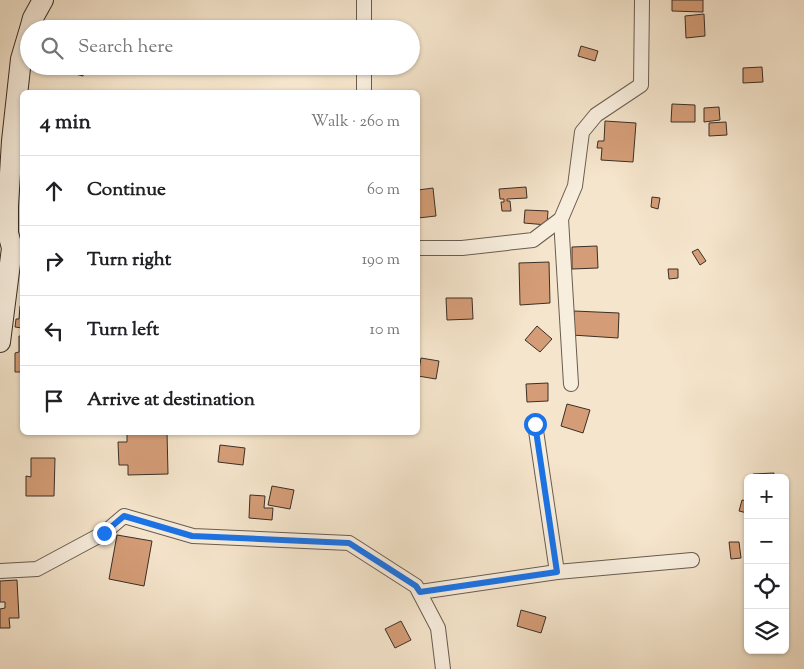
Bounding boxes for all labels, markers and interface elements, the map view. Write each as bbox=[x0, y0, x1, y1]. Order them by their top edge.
search box bbox=[20, 20, 420, 75]
icon: search bbox=[38, 34, 66, 62]
text: Search here bbox=[78, 34, 173, 61]
text: 4 min bbox=[40, 108, 91, 138]
text: Walk · 260 m bbox=[311, 111, 400, 134]
icon: ahead bbox=[40, 177, 68, 205]
text: Continue bbox=[87, 177, 166, 204]
text: 60 m bbox=[367, 179, 400, 202]
icon: right bbox=[40, 247, 68, 275]
text: Turn right bbox=[87, 247, 171, 274]
text: 190 m bbox=[362, 249, 400, 272]
icon: left bbox=[40, 317, 68, 345]
text: Turn left bbox=[87, 317, 159, 344]
text: 10 m bbox=[370, 319, 400, 342]
icon: arrive bbox=[40, 387, 68, 415]
text: Arrive at destination bbox=[87, 387, 255, 414]
route start bbox=[524, 413, 547, 436]
map controls bbox=[744, 474, 789, 654]
button: + bbox=[744, 474, 789, 519]
button: − bbox=[744, 519, 789, 564]
route end bbox=[93, 522, 116, 545]
button: locate bbox=[744, 564, 789, 609]
button: layers bbox=[744, 609, 789, 654]

